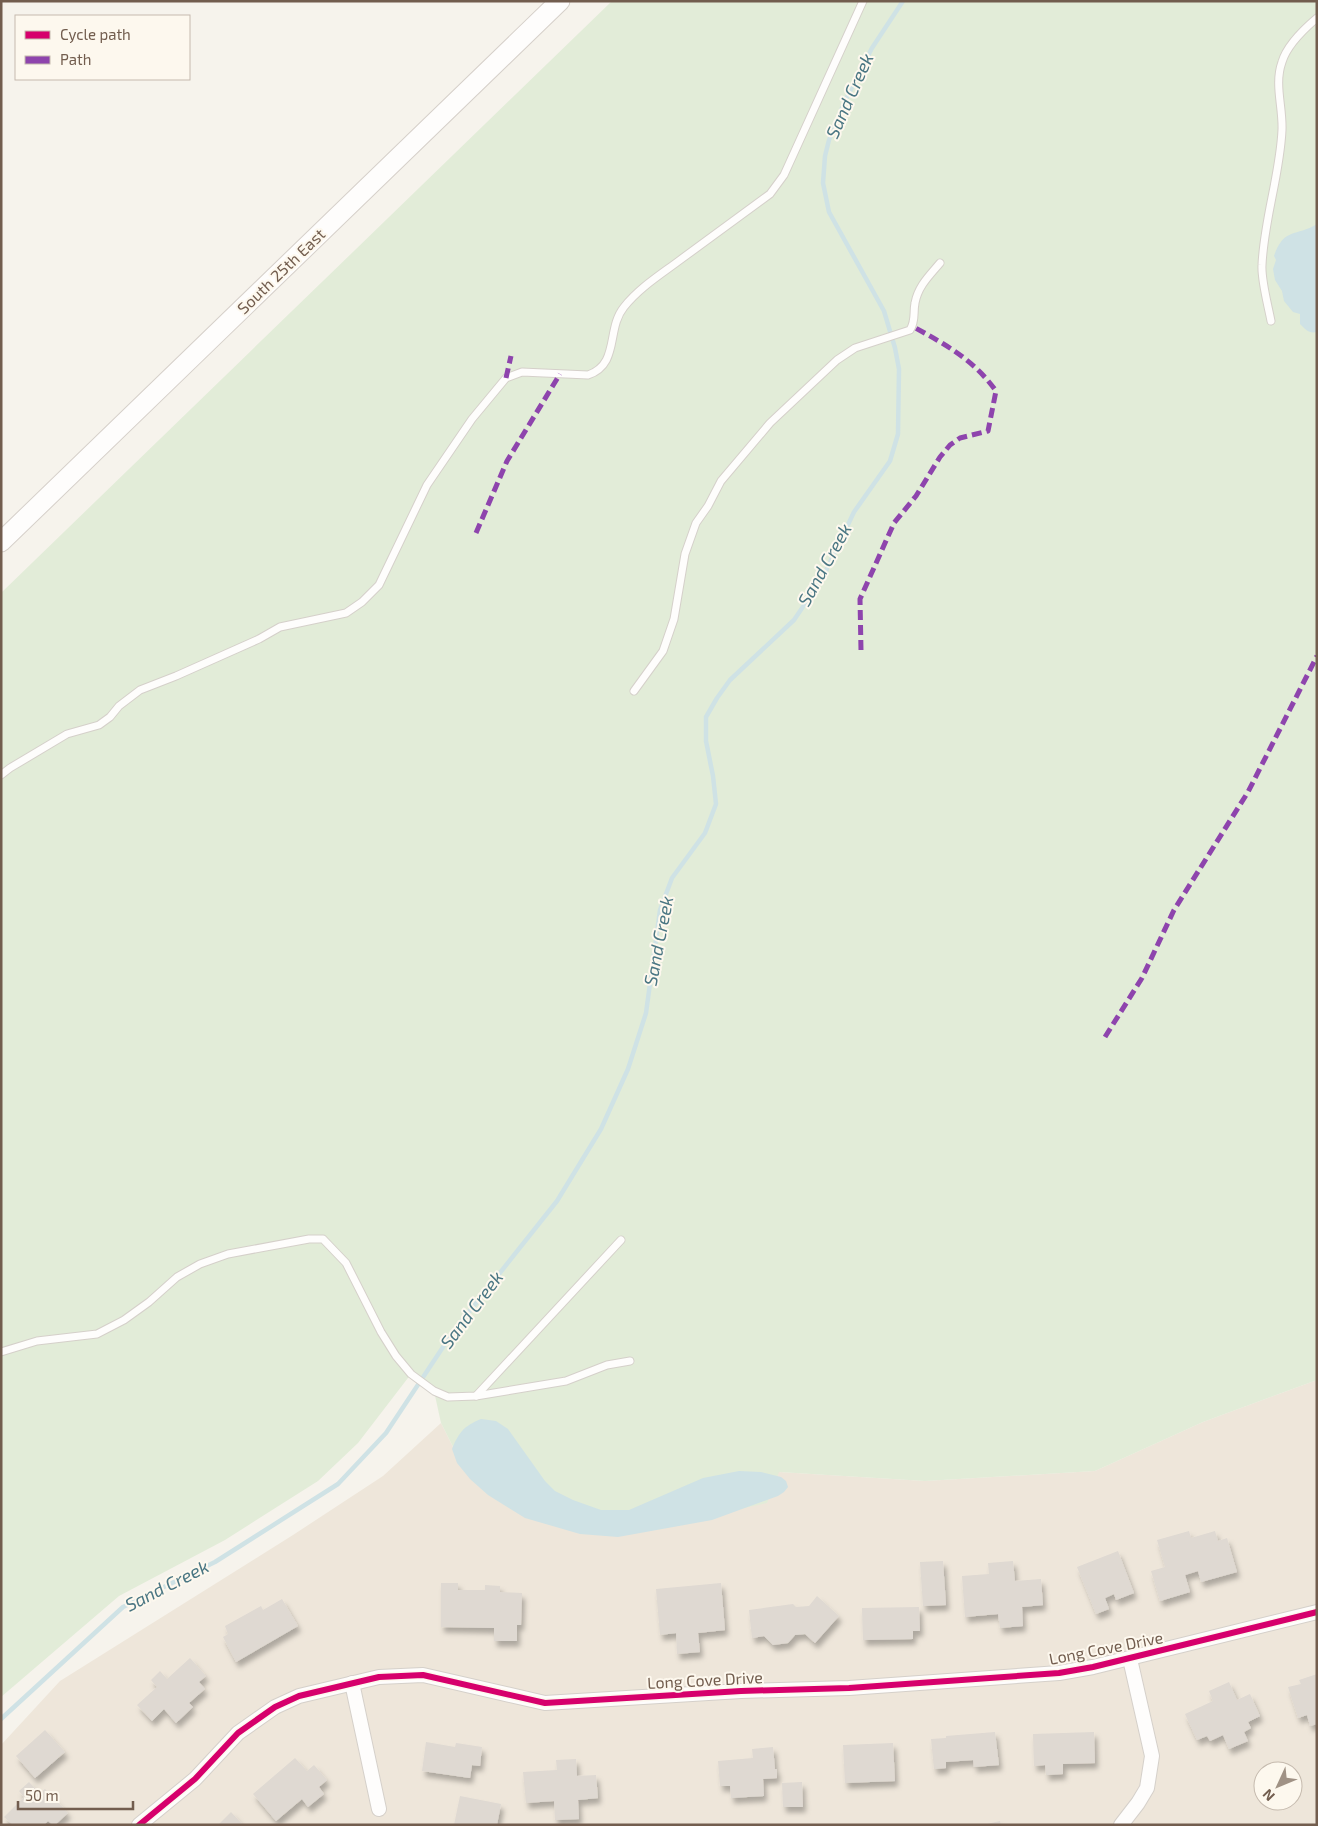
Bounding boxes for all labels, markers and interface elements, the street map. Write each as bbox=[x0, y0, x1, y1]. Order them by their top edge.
legend bbox=[15, 15, 190, 80]
text: Cycle path bbox=[60, 25, 131, 43]
text: Path bbox=[60, 50, 91, 68]
water label: Sand Creek bbox=[821, 50, 878, 142]
street label: South 25th East bbox=[233, 224, 328, 317]
water label: Sand Creek bbox=[792, 519, 856, 610]
water label: Sand Creek bbox=[639, 894, 677, 988]
water label: Sand Creek bbox=[435, 1266, 507, 1352]
water label: Sand Creek bbox=[121, 1555, 212, 1616]
street label: Long Cove Drive bbox=[1047, 1627, 1165, 1668]
street label: Long Cove Drive bbox=[647, 1667, 763, 1692]
north arrow bbox=[1253, 1761, 1303, 1811]
scale bar bbox=[18, 1778, 132, 1810]
text: 50 m bbox=[25, 1786, 59, 1804]
text: N bbox=[1259, 1786, 1278, 1805]

